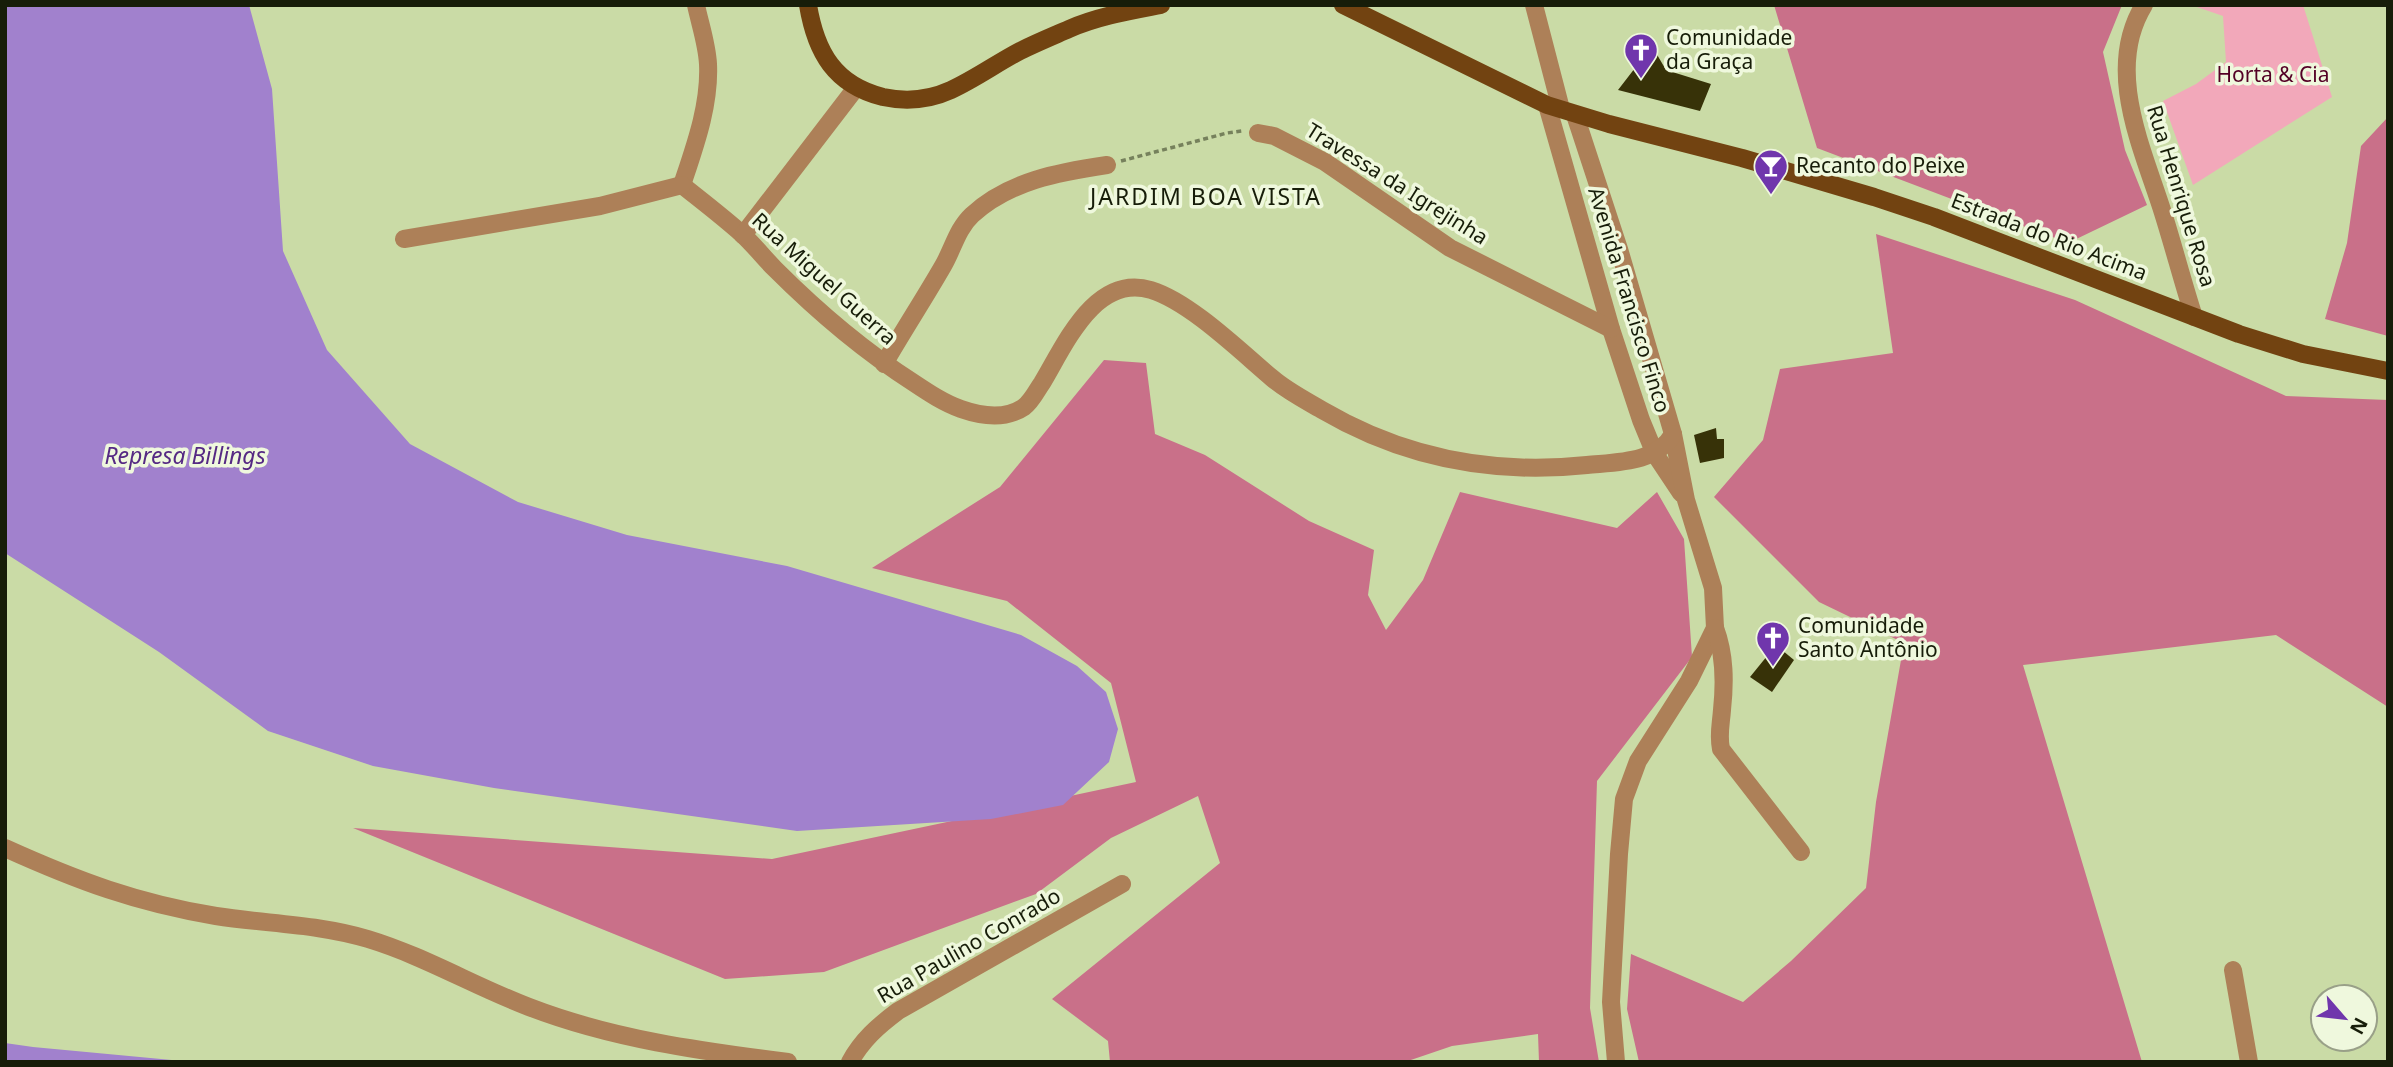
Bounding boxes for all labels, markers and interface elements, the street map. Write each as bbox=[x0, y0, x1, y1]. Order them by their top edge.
place label: Comunidade da Graça bbox=[1666, 23, 1792, 75]
church icon: Comunidade da Graça bbox=[1622, 31, 1660, 80]
park label: Horta & Cia bbox=[2216, 60, 2330, 88]
street label: Rua Henrique Rosa bbox=[2141, 101, 2223, 290]
street label: Travessa da Igrejinha bbox=[1301, 116, 1494, 251]
bar icon: Recanto do Peixe bbox=[1752, 147, 1790, 196]
place label: Recanto do Peixe bbox=[1796, 151, 1965, 179]
district label: JARDIM BOA VISTA bbox=[1088, 180, 1322, 212]
street label: Avenida Francisco Finco bbox=[1582, 184, 1678, 416]
street label: Estrada do Rio Acima bbox=[1947, 186, 2151, 286]
street label: Rua Miguel Guerra bbox=[746, 206, 903, 351]
water label: Represa Billings bbox=[104, 439, 266, 471]
place label: Comunidade Santo Antônio bbox=[1798, 611, 1938, 663]
church icon: Comunidade Santo Antônio bbox=[1754, 619, 1792, 668]
street label: Rua Paulino Conrado bbox=[872, 881, 1065, 1009]
north arrow bbox=[2309, 983, 2379, 1053]
text: N bbox=[2344, 1013, 2374, 1039]

